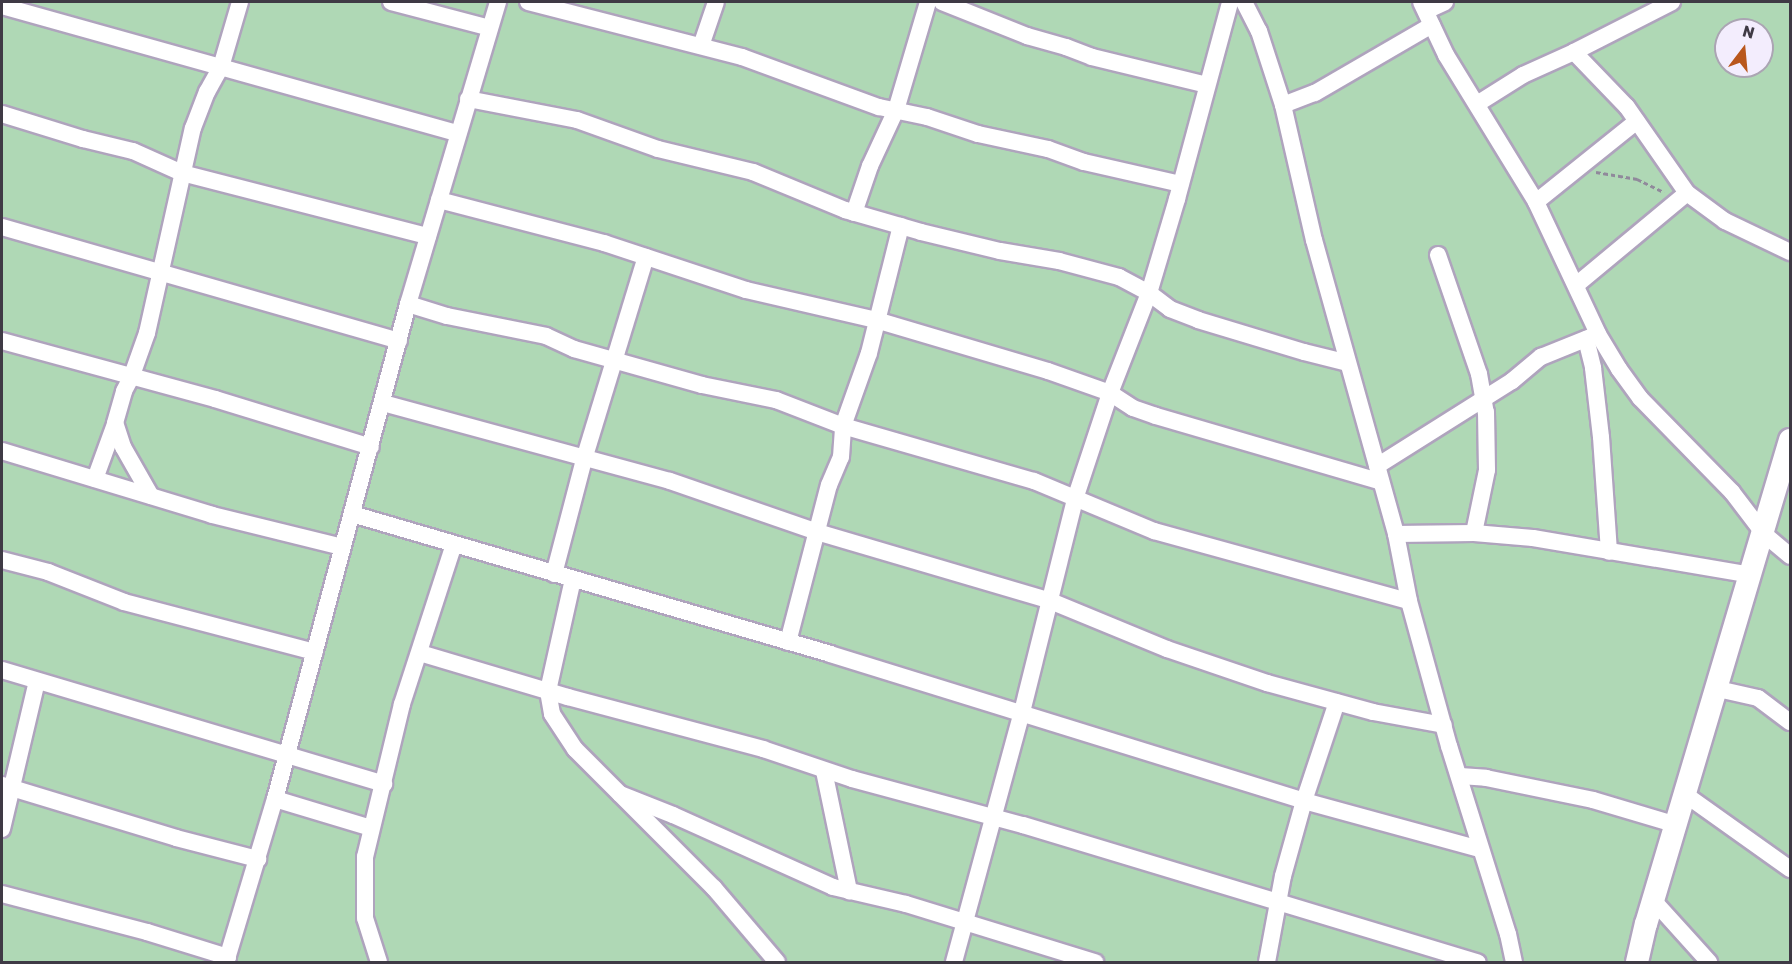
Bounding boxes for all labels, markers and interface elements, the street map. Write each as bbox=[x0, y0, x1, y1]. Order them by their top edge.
north arrow bbox=[1714, 18, 1774, 78]
text: N bbox=[1740, 21, 1757, 43]

